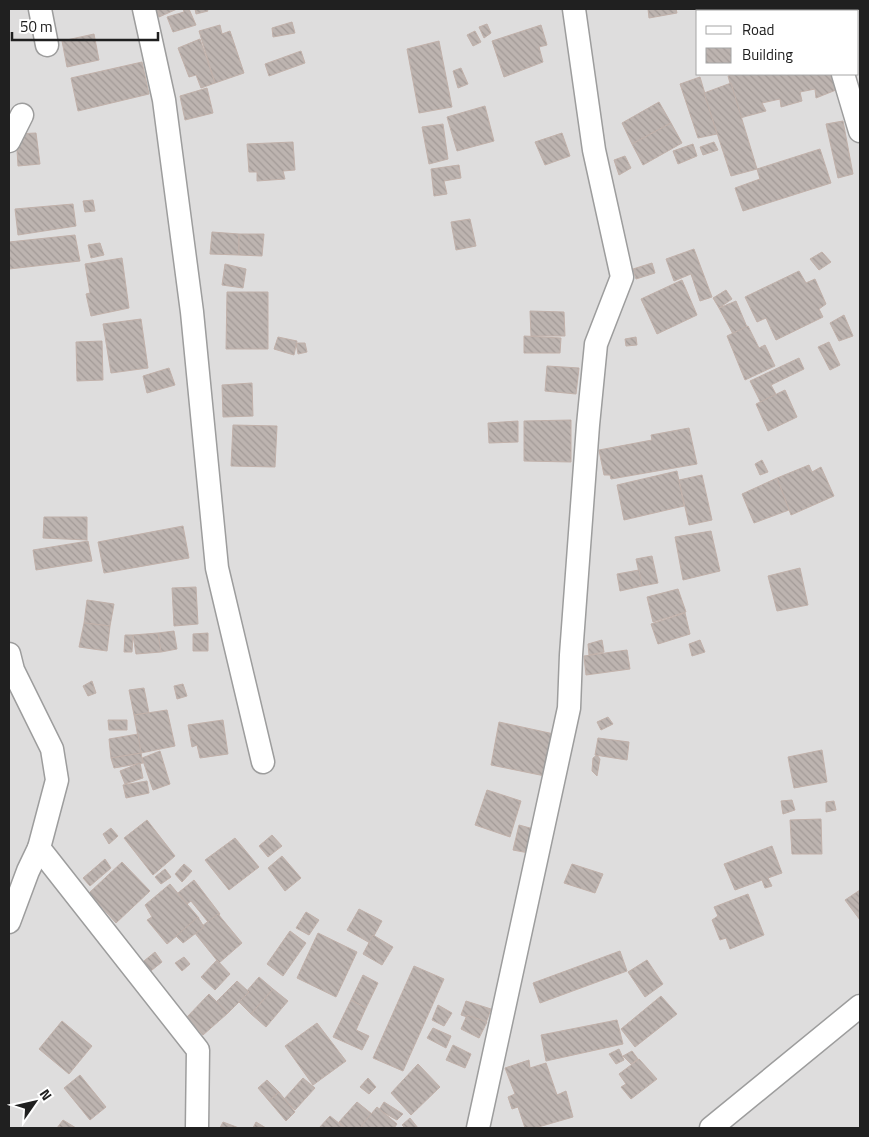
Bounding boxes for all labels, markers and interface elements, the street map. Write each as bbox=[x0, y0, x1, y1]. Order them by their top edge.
scale bar bbox=[12, 10, 159, 42]
legend bbox=[696, 10, 859, 75]
text: 50 m bbox=[20, 15, 53, 38]
text: Road bbox=[742, 18, 774, 41]
text: Building bbox=[742, 43, 793, 66]
north arrow bbox=[10, 1077, 60, 1127]
text: N bbox=[35, 1085, 58, 1104]

